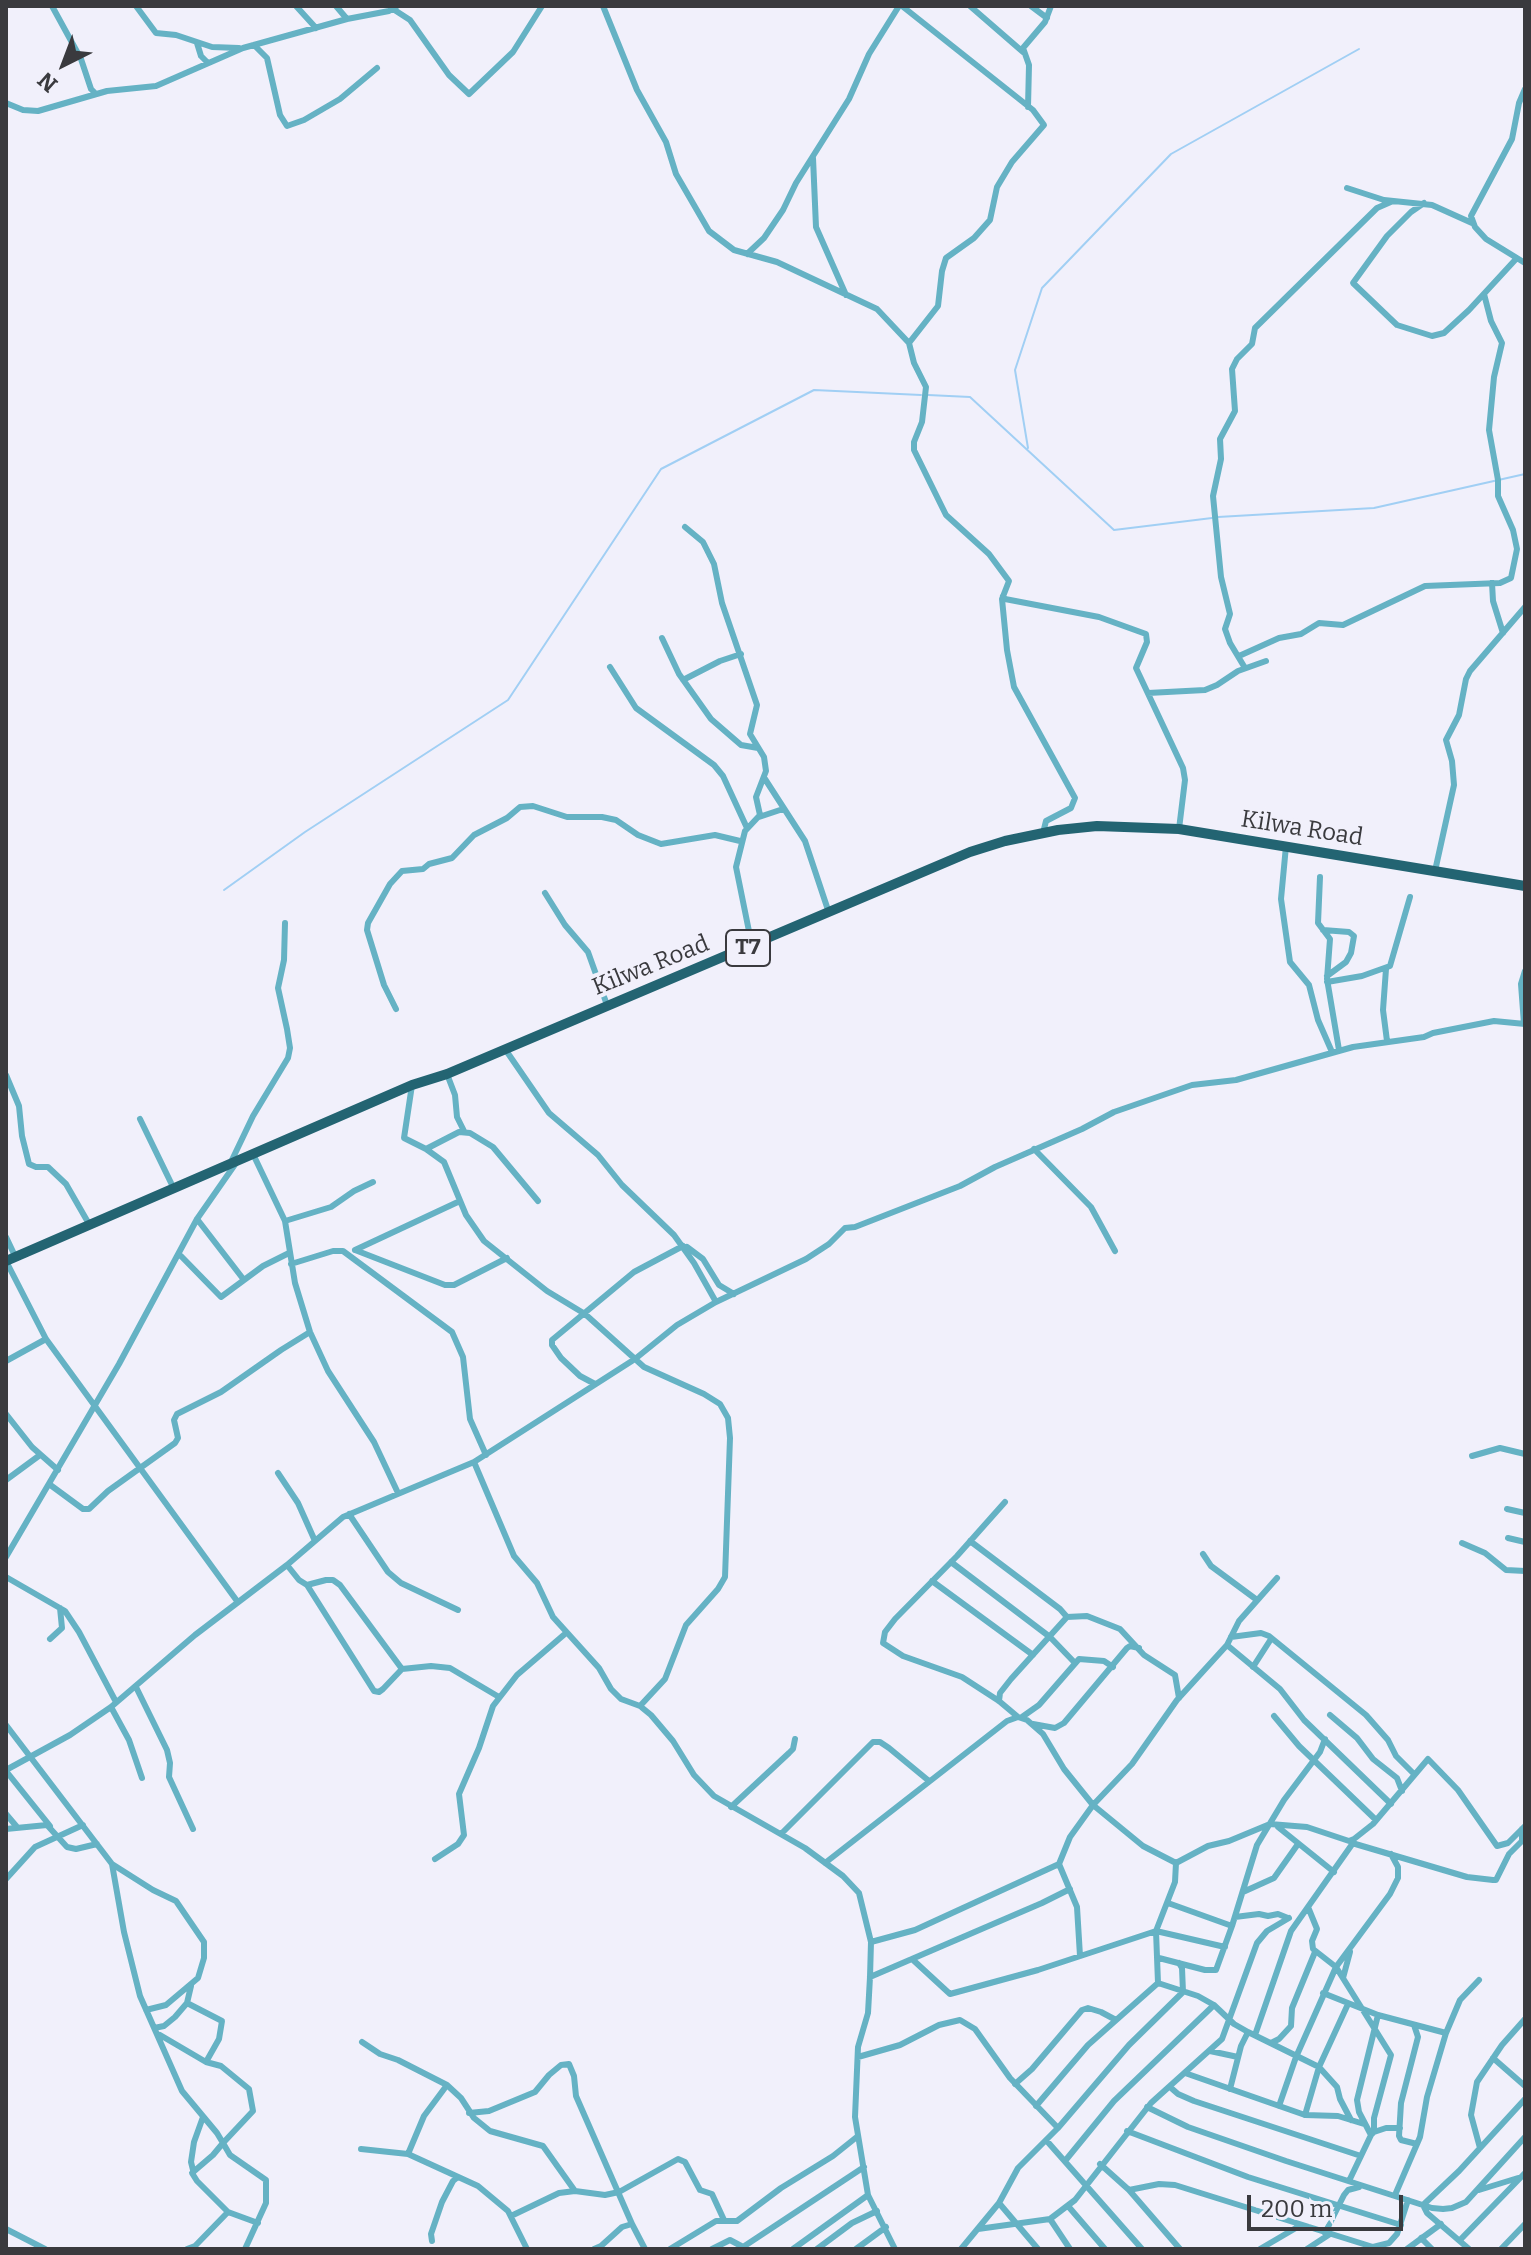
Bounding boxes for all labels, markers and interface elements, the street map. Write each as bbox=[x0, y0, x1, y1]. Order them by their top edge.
north arrow bbox=[24, 24, 104, 104]
text: N bbox=[32, 66, 63, 98]
street label: Kilwa Road bbox=[1239, 805, 1365, 853]
street label: Kilwa Road bbox=[588, 930, 714, 1002]
road number: T7 bbox=[726, 930, 770, 966]
scale bar bbox=[1251, 2179, 1407, 2229]
text: 200 m bbox=[1261, 2195, 1333, 2223]

